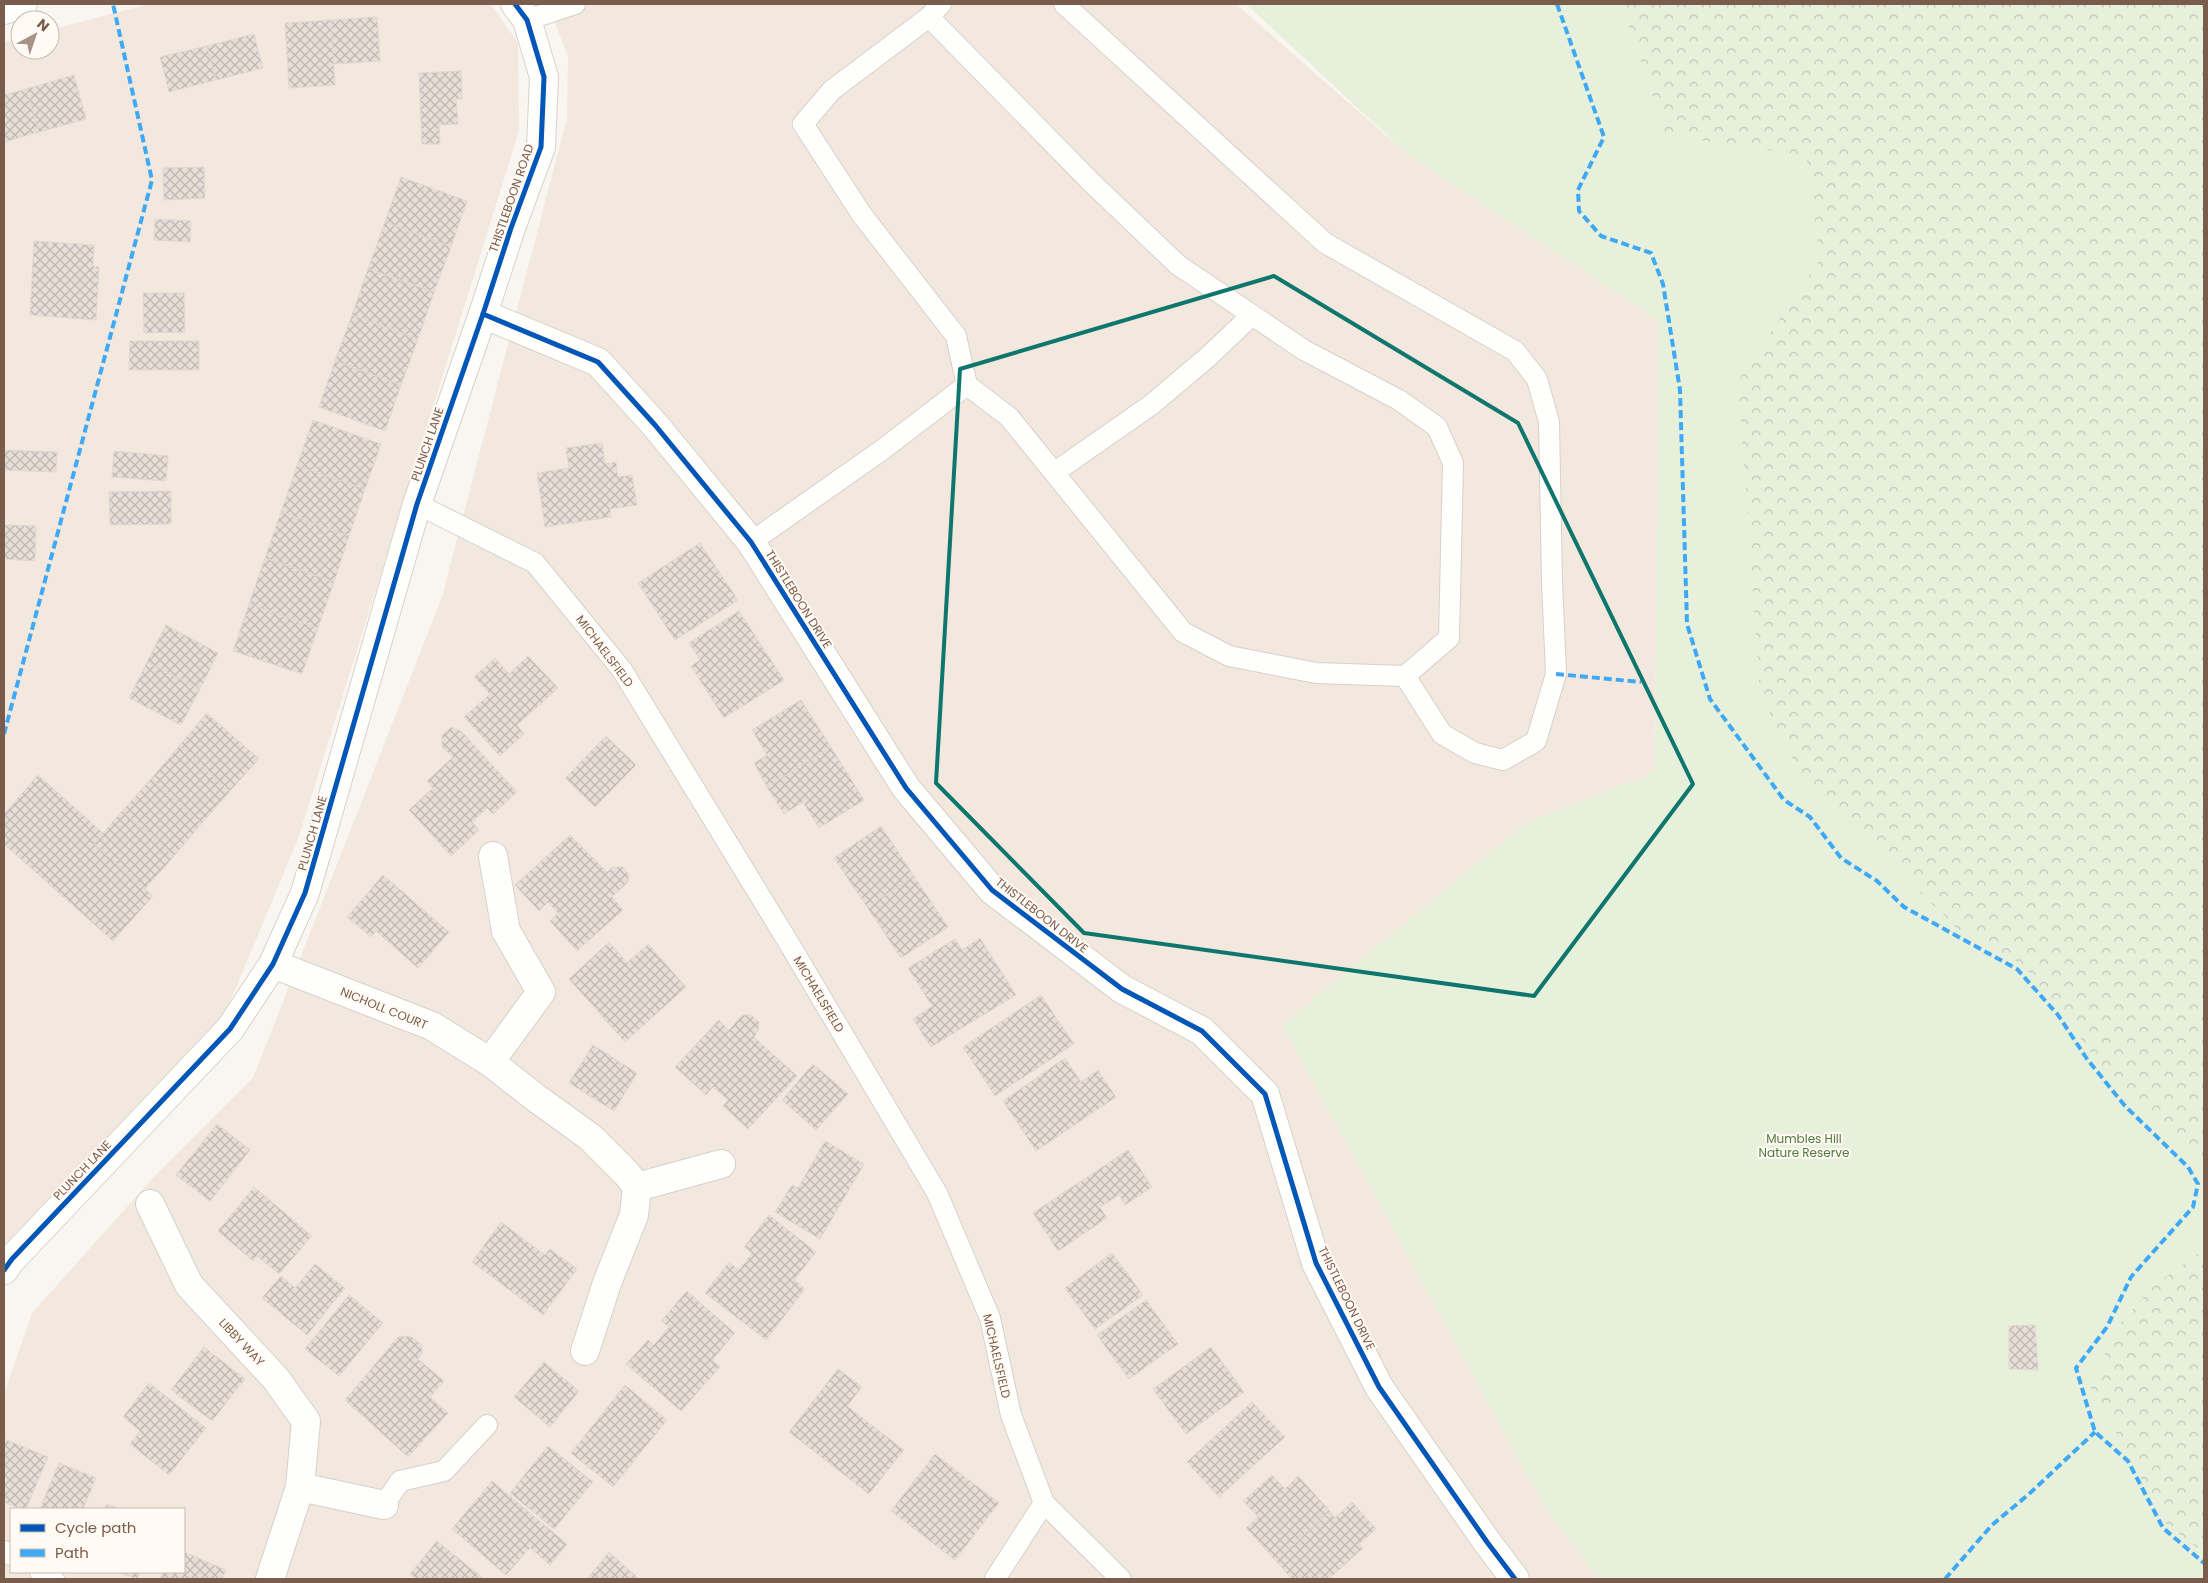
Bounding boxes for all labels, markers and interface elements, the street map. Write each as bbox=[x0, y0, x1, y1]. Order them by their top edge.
north arrow bbox=[10, 10, 60, 60]
text: N bbox=[33, 14, 54, 36]
street label: THISTLEBOON ROAD bbox=[484, 141, 538, 255]
street label: PLUNCH LANE bbox=[406, 405, 448, 483]
street label: THISTLEBOON DRIVE bbox=[762, 546, 836, 652]
street label: MICHAELSFIELD bbox=[572, 611, 638, 691]
street label: PLUNCH LANE bbox=[293, 793, 331, 873]
street label: THISTLEBOON DRIVE bbox=[992, 873, 1092, 957]
street label: MICHAELSFIELD bbox=[790, 953, 848, 1035]
street label: NICHOLL COURT bbox=[338, 983, 431, 1033]
park label: Mumbles Hill Nature Reserve bbox=[1759, 1130, 1849, 1161]
street label: PLUNCH LANE bbox=[49, 1136, 115, 1204]
street label: THISTLEBOON DRIVE bbox=[1314, 1243, 1380, 1353]
street label: MICHAELSFIELD bbox=[979, 1312, 1015, 1400]
street label: LIBBY WAY bbox=[215, 1314, 269, 1370]
legend bbox=[10, 1508, 185, 1573]
text: Cycle path bbox=[55, 1517, 136, 1538]
text: Path bbox=[55, 1542, 89, 1563]

